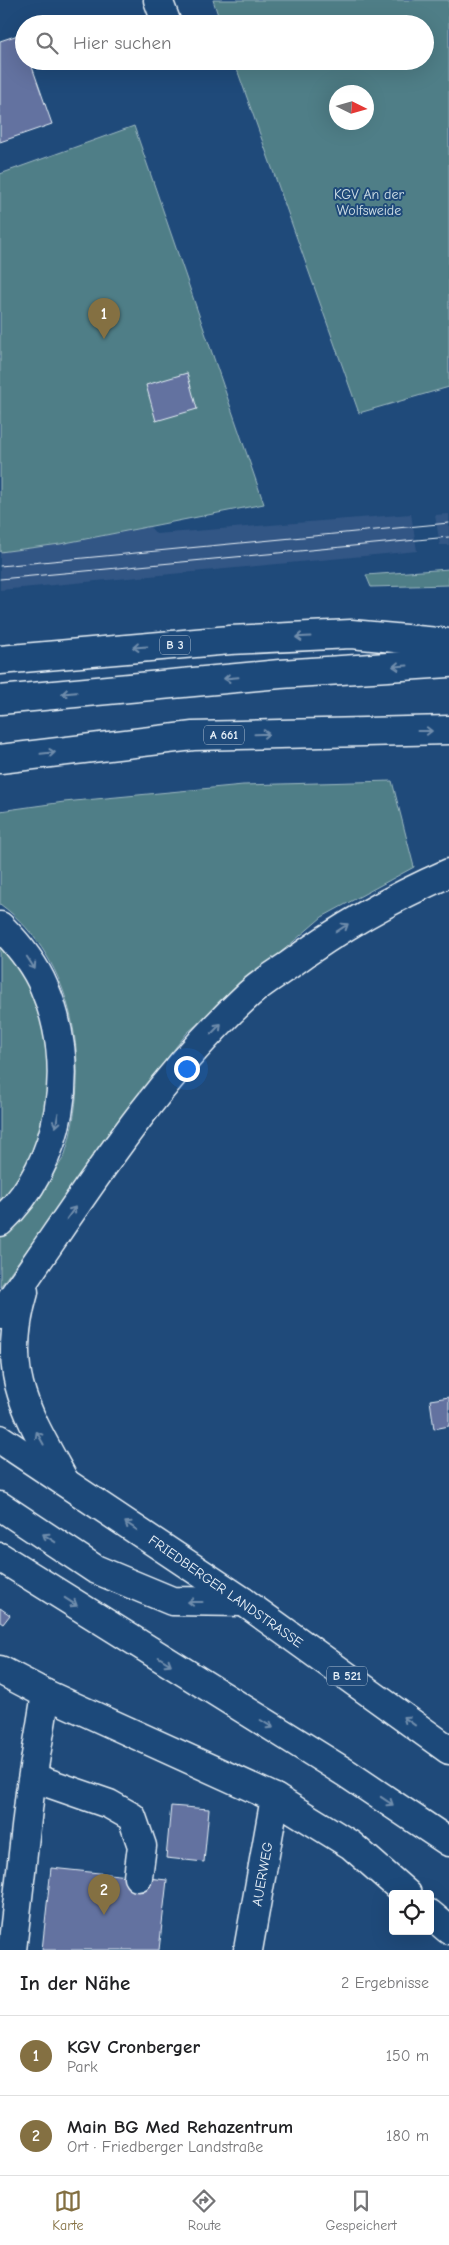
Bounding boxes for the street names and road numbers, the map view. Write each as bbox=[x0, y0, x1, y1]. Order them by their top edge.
road number: B 3 bbox=[160, 636, 190, 654]
road number: A 661 bbox=[204, 726, 244, 744]
street label: FRIEDBERGER LANDSTRASSE bbox=[145, 1531, 306, 1651]
road number: B 521 bbox=[327, 1666, 367, 1685]
street label: AUERWEG bbox=[248, 1841, 277, 1908]

